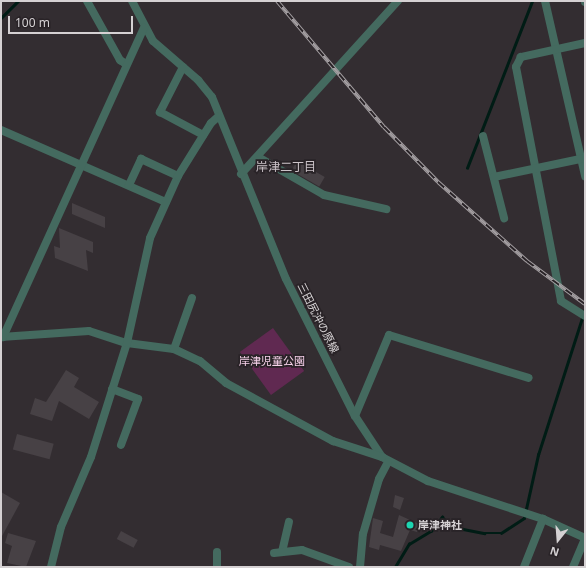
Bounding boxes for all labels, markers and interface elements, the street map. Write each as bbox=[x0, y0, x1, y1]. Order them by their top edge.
scale bar bbox=[10, 8, 135, 34]
text: 100 m bbox=[15, 14, 50, 31]
district label: 岸津二丁目 bbox=[256, 160, 316, 174]
street label: 三田尻沖の原線 bbox=[295, 281, 341, 355]
park label: 岸津児童公園 bbox=[239, 354, 305, 368]
place label: 岸津神社 bbox=[418, 518, 462, 532]
marker: 岸津神社 bbox=[405, 520, 415, 530]
north arrow bbox=[538, 520, 578, 560]
text: N bbox=[548, 543, 561, 560]

